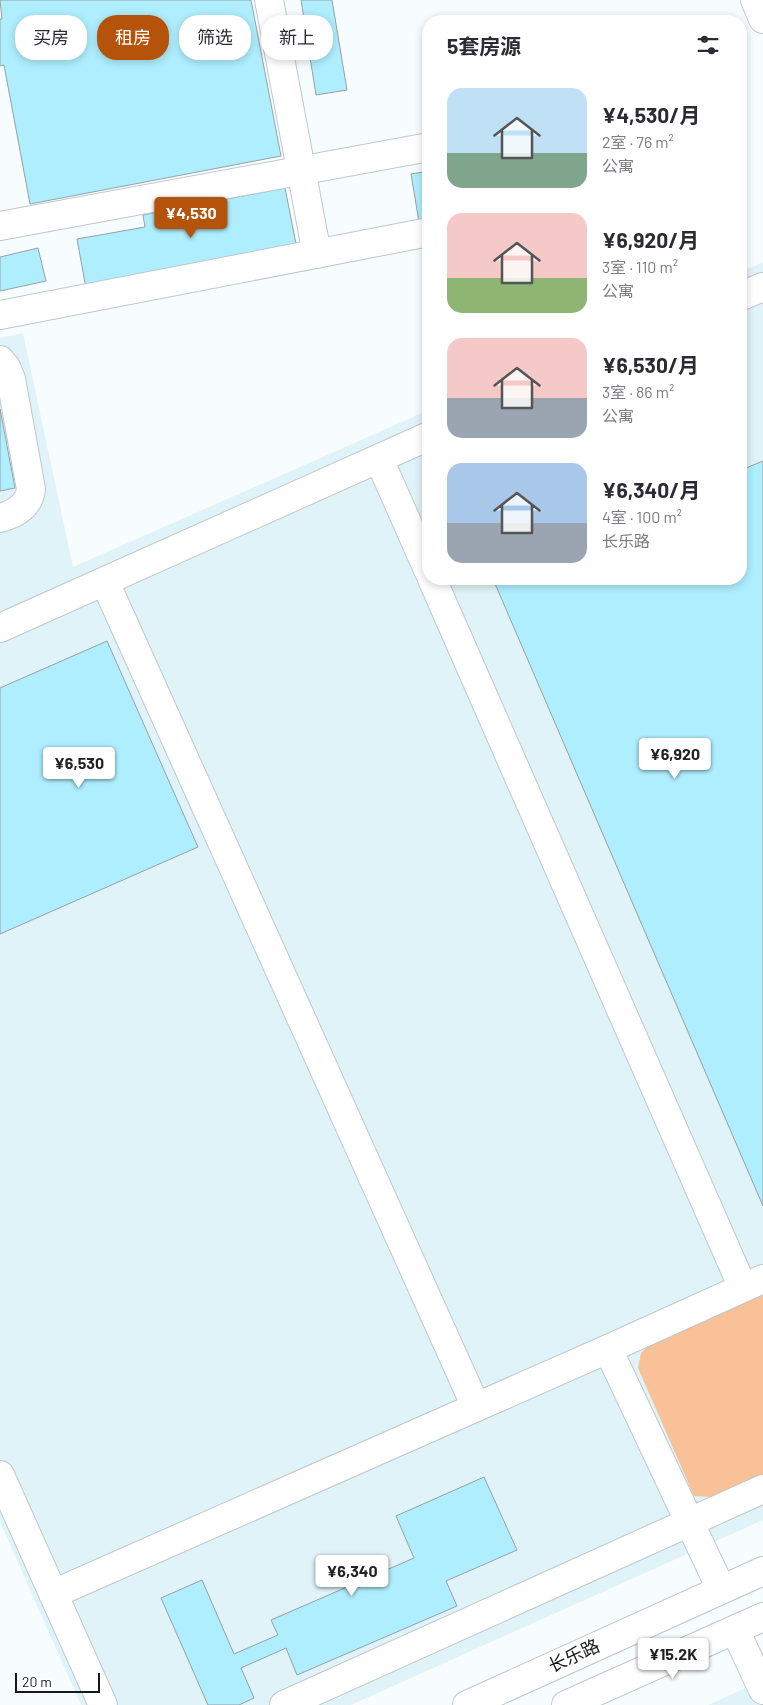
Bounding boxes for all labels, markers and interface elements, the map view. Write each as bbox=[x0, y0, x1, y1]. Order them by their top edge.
chip: 买房 bbox=[15, 15, 87, 60]
chip: 租房 bbox=[97, 15, 169, 60]
chip: 筛选 bbox=[179, 15, 251, 60]
chip: 新上 bbox=[261, 15, 333, 60]
icon: filters bbox=[694, 31, 722, 59]
text: 5套房源 bbox=[447, 33, 521, 58]
text: ¥4,530/月 bbox=[602, 102, 700, 127]
icon: home bbox=[487, 108, 547, 168]
text: 2室 · 76 m² bbox=[602, 132, 674, 151]
text: 公寓 bbox=[602, 156, 634, 175]
pin: ¥4,530 bbox=[150, 196, 232, 239]
text: ¥4,530 bbox=[165, 203, 217, 222]
text: ¥6,920/月 bbox=[602, 227, 699, 252]
icon: home bbox=[487, 233, 547, 293]
text: 3室 · 110 m² bbox=[602, 257, 678, 276]
text: 公寓 bbox=[602, 281, 634, 300]
text: ¥6,530/月 bbox=[602, 352, 699, 377]
icon: home bbox=[487, 358, 547, 418]
text: 3室 · 86 m² bbox=[602, 382, 674, 401]
text: 公寓 bbox=[602, 406, 634, 425]
text: ¥6,340/月 bbox=[602, 477, 700, 502]
icon: home bbox=[487, 483, 547, 543]
text: 4室 · 100 m² bbox=[602, 507, 682, 526]
text: 长乐路 bbox=[602, 531, 650, 550]
pin: ¥6,920 bbox=[634, 738, 716, 780]
text: ¥6,920 bbox=[650, 744, 700, 763]
pin: ¥6,530 bbox=[38, 746, 120, 789]
text: ¥6,530 bbox=[54, 753, 104, 772]
pin: ¥6,340 bbox=[311, 1554, 393, 1597]
text: ¥6,340 bbox=[326, 1561, 378, 1580]
street label: 长乐路 bbox=[544, 1634, 603, 1676]
pin: ¥15.2K bbox=[632, 1638, 714, 1680]
text: ¥15.2K bbox=[649, 1644, 697, 1663]
scale bar bbox=[15, 1670, 100, 1693]
text: 20 m bbox=[22, 1673, 52, 1690]

